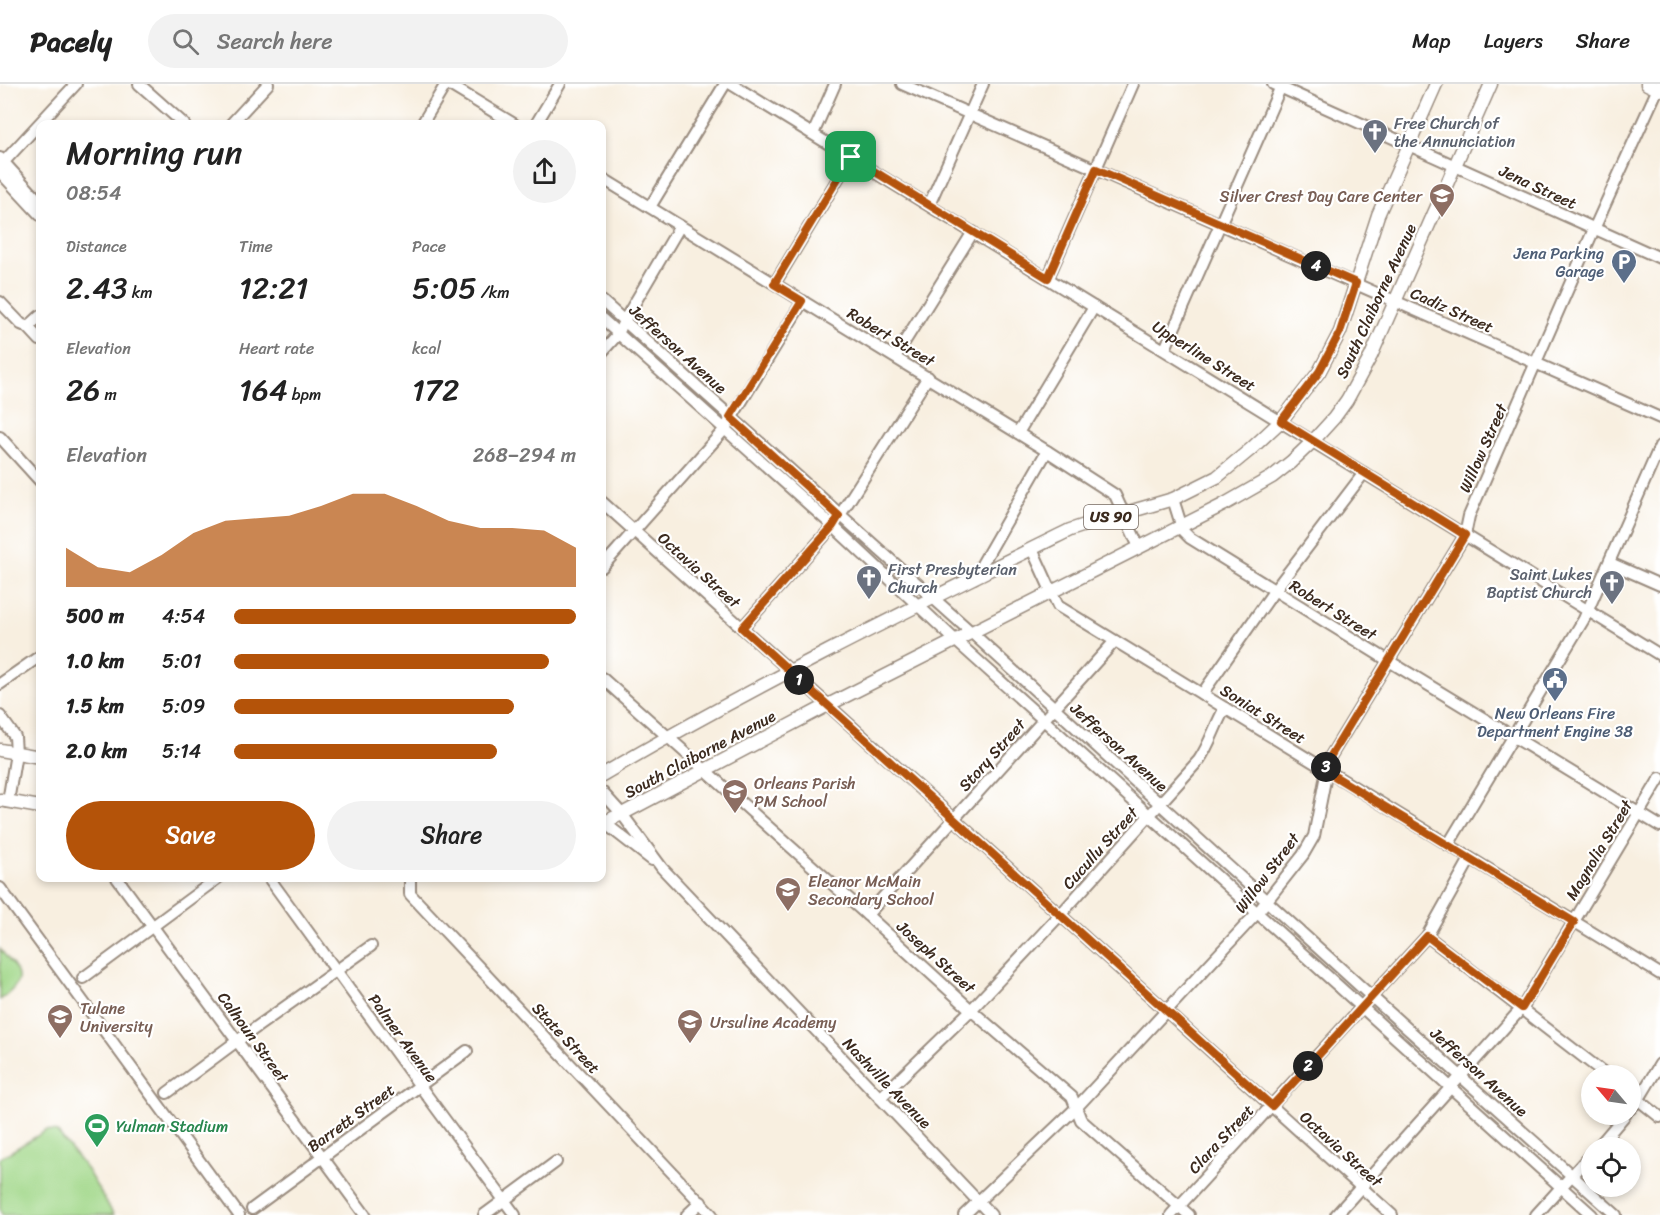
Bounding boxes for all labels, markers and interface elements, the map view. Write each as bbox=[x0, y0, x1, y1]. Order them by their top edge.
search box bbox=[148, 14, 568, 68]
text: Pacely bbox=[30, 17, 112, 66]
text: Search here bbox=[217, 22, 333, 61]
text: Map bbox=[1412, 22, 1451, 60]
text: Layers bbox=[1484, 22, 1543, 60]
text: Share bbox=[1576, 22, 1630, 60]
icon: search bbox=[169, 25, 202, 58]
place label: Free Church of the Annunciation bbox=[1394, 109, 1516, 156]
church icon: Free Church of the Annunciation bbox=[1360, 117, 1390, 155]
text: Morning run bbox=[66, 124, 242, 182]
pin bbox=[825, 131, 876, 182]
button: share bbox=[513, 140, 576, 203]
icon: arrive bbox=[834, 140, 867, 173]
street label: Jena Street bbox=[1493, 156, 1582, 218]
text: 08:54 bbox=[66, 176, 121, 211]
school or university icon: Silver Crest Day Care Center bbox=[1427, 181, 1457, 219]
place label: Silver Crest Day Care Center bbox=[1220, 182, 1423, 211]
street label: South Claiborne Avenue bbox=[1327, 218, 1425, 383]
text: Distance bbox=[66, 232, 127, 261]
text: Time bbox=[239, 232, 273, 261]
text: Pace bbox=[412, 232, 446, 261]
place label: Jena Parking Garage bbox=[1513, 239, 1604, 286]
parking icon: Jena Parking Garage bbox=[1609, 247, 1639, 285]
pin: 4 bbox=[1301, 251, 1331, 281]
text: 4 bbox=[1311, 251, 1321, 280]
text: 2.43 bbox=[66, 261, 128, 315]
text: 12:21 bbox=[239, 261, 308, 315]
text: 5:05 bbox=[412, 261, 477, 315]
text: km bbox=[128, 278, 153, 307]
text: /km bbox=[477, 278, 510, 307]
street label: Cadiz Street bbox=[1406, 279, 1498, 341]
street label: Jefferson Avenue bbox=[622, 296, 734, 401]
street label: Robert Street bbox=[841, 299, 941, 375]
street label: Upperline Street bbox=[1146, 312, 1262, 400]
text: Elevation bbox=[66, 334, 131, 363]
text: Heart rate bbox=[239, 334, 314, 363]
text: kcal bbox=[412, 334, 441, 363]
text: 26 bbox=[66, 363, 100, 417]
text: 164 bbox=[239, 363, 288, 417]
text: 172 bbox=[412, 363, 459, 417]
text: m bbox=[100, 380, 117, 409]
text: bpm bbox=[288, 380, 321, 409]
street label: Willow Street bbox=[1450, 398, 1516, 497]
text: Elevation bbox=[66, 438, 147, 473]
text: 268–294 m bbox=[473, 438, 576, 473]
road number: US 90 bbox=[1084, 505, 1138, 529]
street label: Octavia Street bbox=[651, 524, 748, 616]
place label: First Presbyterian Church bbox=[888, 555, 1017, 602]
place label: Saint Lukes Baptist Church bbox=[1486, 560, 1593, 607]
church icon: First Presbyterian Church bbox=[854, 563, 884, 601]
church icon: Saint Lukes Baptist Church bbox=[1597, 568, 1627, 606]
street label: Robert Street bbox=[1284, 572, 1383, 649]
text: 500 m bbox=[66, 599, 124, 634]
text: 4:54 bbox=[162, 599, 205, 634]
text: 1.0 km bbox=[66, 644, 124, 679]
text: 5:01 bbox=[162, 644, 201, 679]
pin: 1 bbox=[784, 665, 814, 695]
text: 1 bbox=[796, 665, 802, 694]
public building icon: New Orleans Fire Department Engine 38 bbox=[1540, 665, 1570, 703]
street label: Soniat Street bbox=[1214, 676, 1312, 752]
text: 1.5 km bbox=[66, 689, 124, 724]
text: 5:09 bbox=[162, 689, 205, 724]
street label: Jefferson Avenue bbox=[1063, 694, 1175, 799]
place label: New Orleans Fire Department Engine 38 bbox=[1477, 699, 1633, 746]
street label: South Claiborne Avenue bbox=[619, 702, 781, 806]
street label: Story Street bbox=[951, 711, 1033, 798]
text: 2.0 km bbox=[66, 734, 127, 769]
text: 5:14 bbox=[162, 734, 201, 769]
pin: 3 bbox=[1311, 752, 1341, 782]
text: 3 bbox=[1322, 752, 1330, 781]
place label: Orleans Parish PM School bbox=[754, 769, 856, 816]
school or university icon: Orleans Parish PM School bbox=[720, 777, 750, 815]
street label: Magnolia Street bbox=[1557, 794, 1641, 906]
street label: Cucullu Street bbox=[1055, 799, 1146, 896]
button: Save bbox=[66, 801, 315, 870]
button: Share bbox=[327, 801, 576, 870]
street label: Willow Street bbox=[1227, 826, 1308, 920]
place label: Eleanor McMain Secondary School bbox=[808, 867, 934, 914]
school or university icon: Eleanor McMain Secondary School bbox=[773, 875, 803, 913]
street label: Joseph Street bbox=[889, 913, 983, 1001]
street label: Calhoun Street bbox=[210, 985, 297, 1089]
street label: Palmer Avenue bbox=[361, 987, 445, 1089]
place label: Tulane University bbox=[80, 994, 154, 1041]
street label: State Street bbox=[525, 995, 607, 1081]
school or university icon: Tulane University bbox=[45, 1002, 75, 1040]
school or university icon: Ursuline Academy bbox=[675, 1007, 705, 1045]
place label: Ursuline Academy bbox=[710, 1008, 837, 1037]
street label: Jefferson Avenue bbox=[1423, 1019, 1535, 1124]
street label: Nashville Avenue bbox=[835, 1030, 939, 1136]
pin: 2 bbox=[1293, 1051, 1323, 1081]
text: 2 bbox=[1303, 1051, 1313, 1080]
north arrow bbox=[1581, 1065, 1641, 1125]
map controls bbox=[1581, 1065, 1641, 1197]
street label: Barrett Street bbox=[301, 1076, 401, 1160]
street label: Clara Street bbox=[1181, 1097, 1261, 1181]
street label: Octavia Street bbox=[1293, 1103, 1390, 1195]
sports icon: Yulman Stadium bbox=[82, 1111, 112, 1149]
place label: Yulman Stadium bbox=[116, 1112, 228, 1141]
button: locate bbox=[1581, 1137, 1641, 1197]

